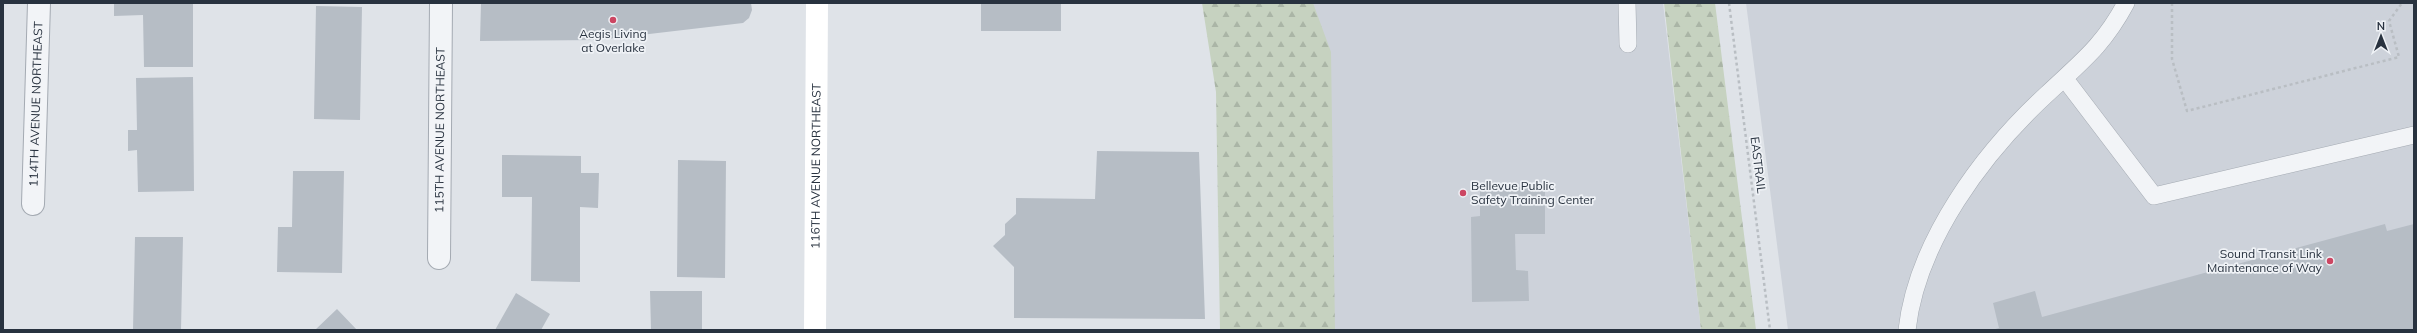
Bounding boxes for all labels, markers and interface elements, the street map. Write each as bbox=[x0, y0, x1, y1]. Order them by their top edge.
marker: Aegis Living at Overlake bbox=[608, 15, 618, 25]
north arrow bbox=[2361, 16, 2401, 56]
text: N bbox=[2377, 19, 2385, 33]
street label: 114TH AVENUE NORTHEAST bbox=[26, 20, 45, 187]
place label: Aegis Living at Overlake bbox=[579, 26, 647, 55]
street label: 115TH AVENUE NORTHEAST bbox=[431, 46, 448, 213]
street label: 116TH AVENUE NORTHEAST bbox=[807, 82, 824, 249]
street label: EASTRAIL bbox=[1748, 136, 1769, 195]
place label: Bellevue Public Safety Training Center bbox=[1471, 178, 1595, 207]
marker: Bellevue Public Safety Training Center bbox=[1458, 188, 1468, 198]
place label: Sound Transit Link Maintenance of Way bbox=[2207, 246, 2323, 275]
marker: Sound Transit Link Maintenance of Way bbox=[2325, 256, 2335, 266]

